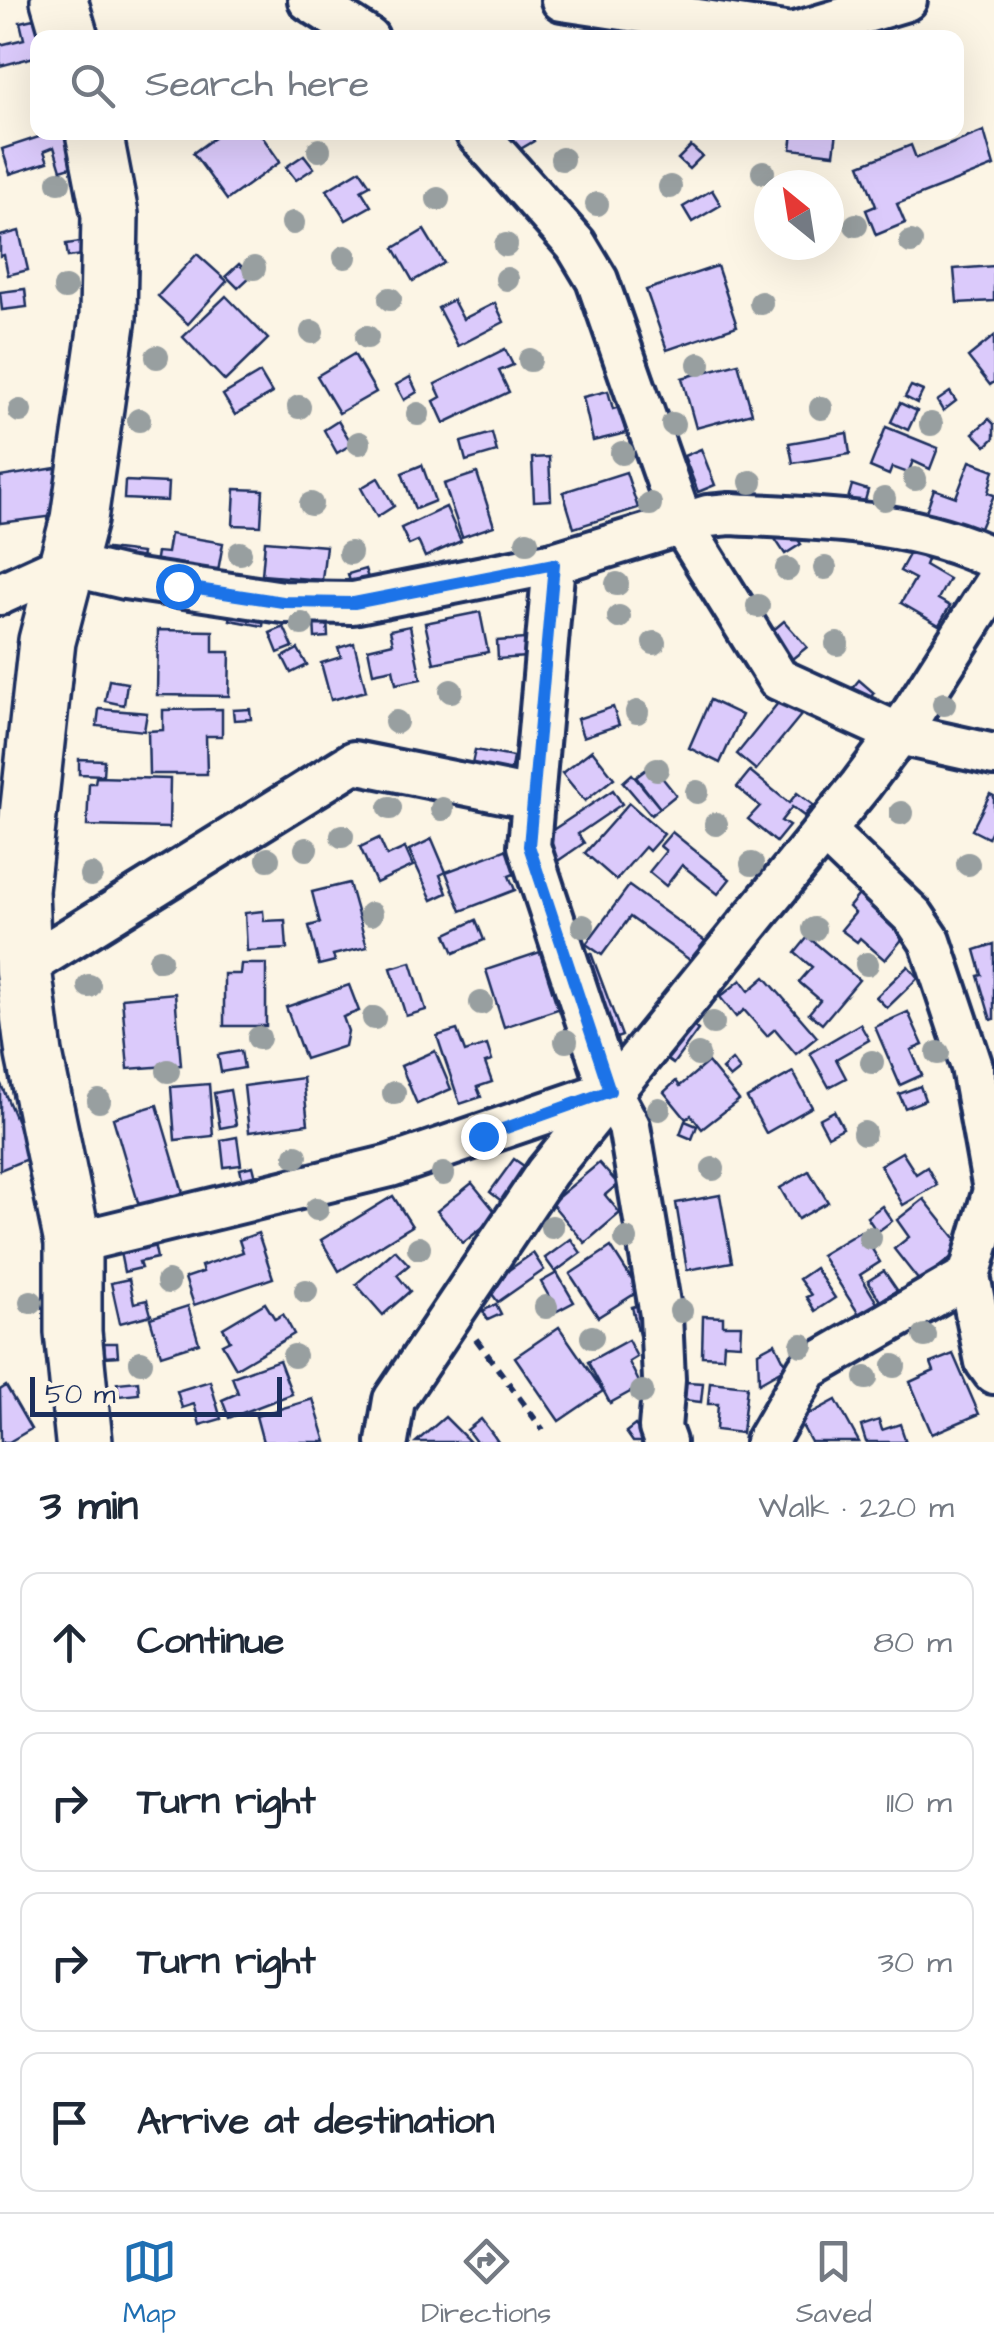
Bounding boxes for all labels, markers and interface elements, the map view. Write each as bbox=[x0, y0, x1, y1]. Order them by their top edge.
search box bbox=[30, 30, 964, 140]
icon: search bbox=[65, 58, 120, 113]
text: Search here bbox=[145, 59, 369, 111]
north arrow bbox=[754, 170, 844, 260]
route start bbox=[156, 564, 202, 610]
route end bbox=[461, 1114, 507, 1160]
scale bar bbox=[30, 1372, 282, 1416]
text: 50 m bbox=[45, 1375, 116, 1414]
text: 3 min bbox=[40, 1478, 138, 1536]
text: Walk · 220 m bbox=[758, 1485, 954, 1530]
icon: ahead bbox=[42, 1615, 97, 1670]
text: Continue bbox=[137, 1616, 284, 1668]
text: 80 m bbox=[873, 1620, 952, 1665]
icon: right bbox=[42, 1775, 97, 1830]
text: Turn right bbox=[137, 1776, 316, 1828]
text: 110 m bbox=[886, 1780, 952, 1825]
icon: right bbox=[42, 1935, 97, 1990]
text: Turn right bbox=[137, 1936, 316, 1988]
text: 30 m bbox=[878, 1940, 952, 1985]
icon: arrive bbox=[42, 2095, 97, 2150]
text: Arrive at destination bbox=[137, 2096, 494, 2148]
tab: Map bbox=[122, 2234, 177, 2333]
tab: Directions bbox=[421, 2234, 551, 2333]
tab: Saved bbox=[796, 2234, 872, 2333]

